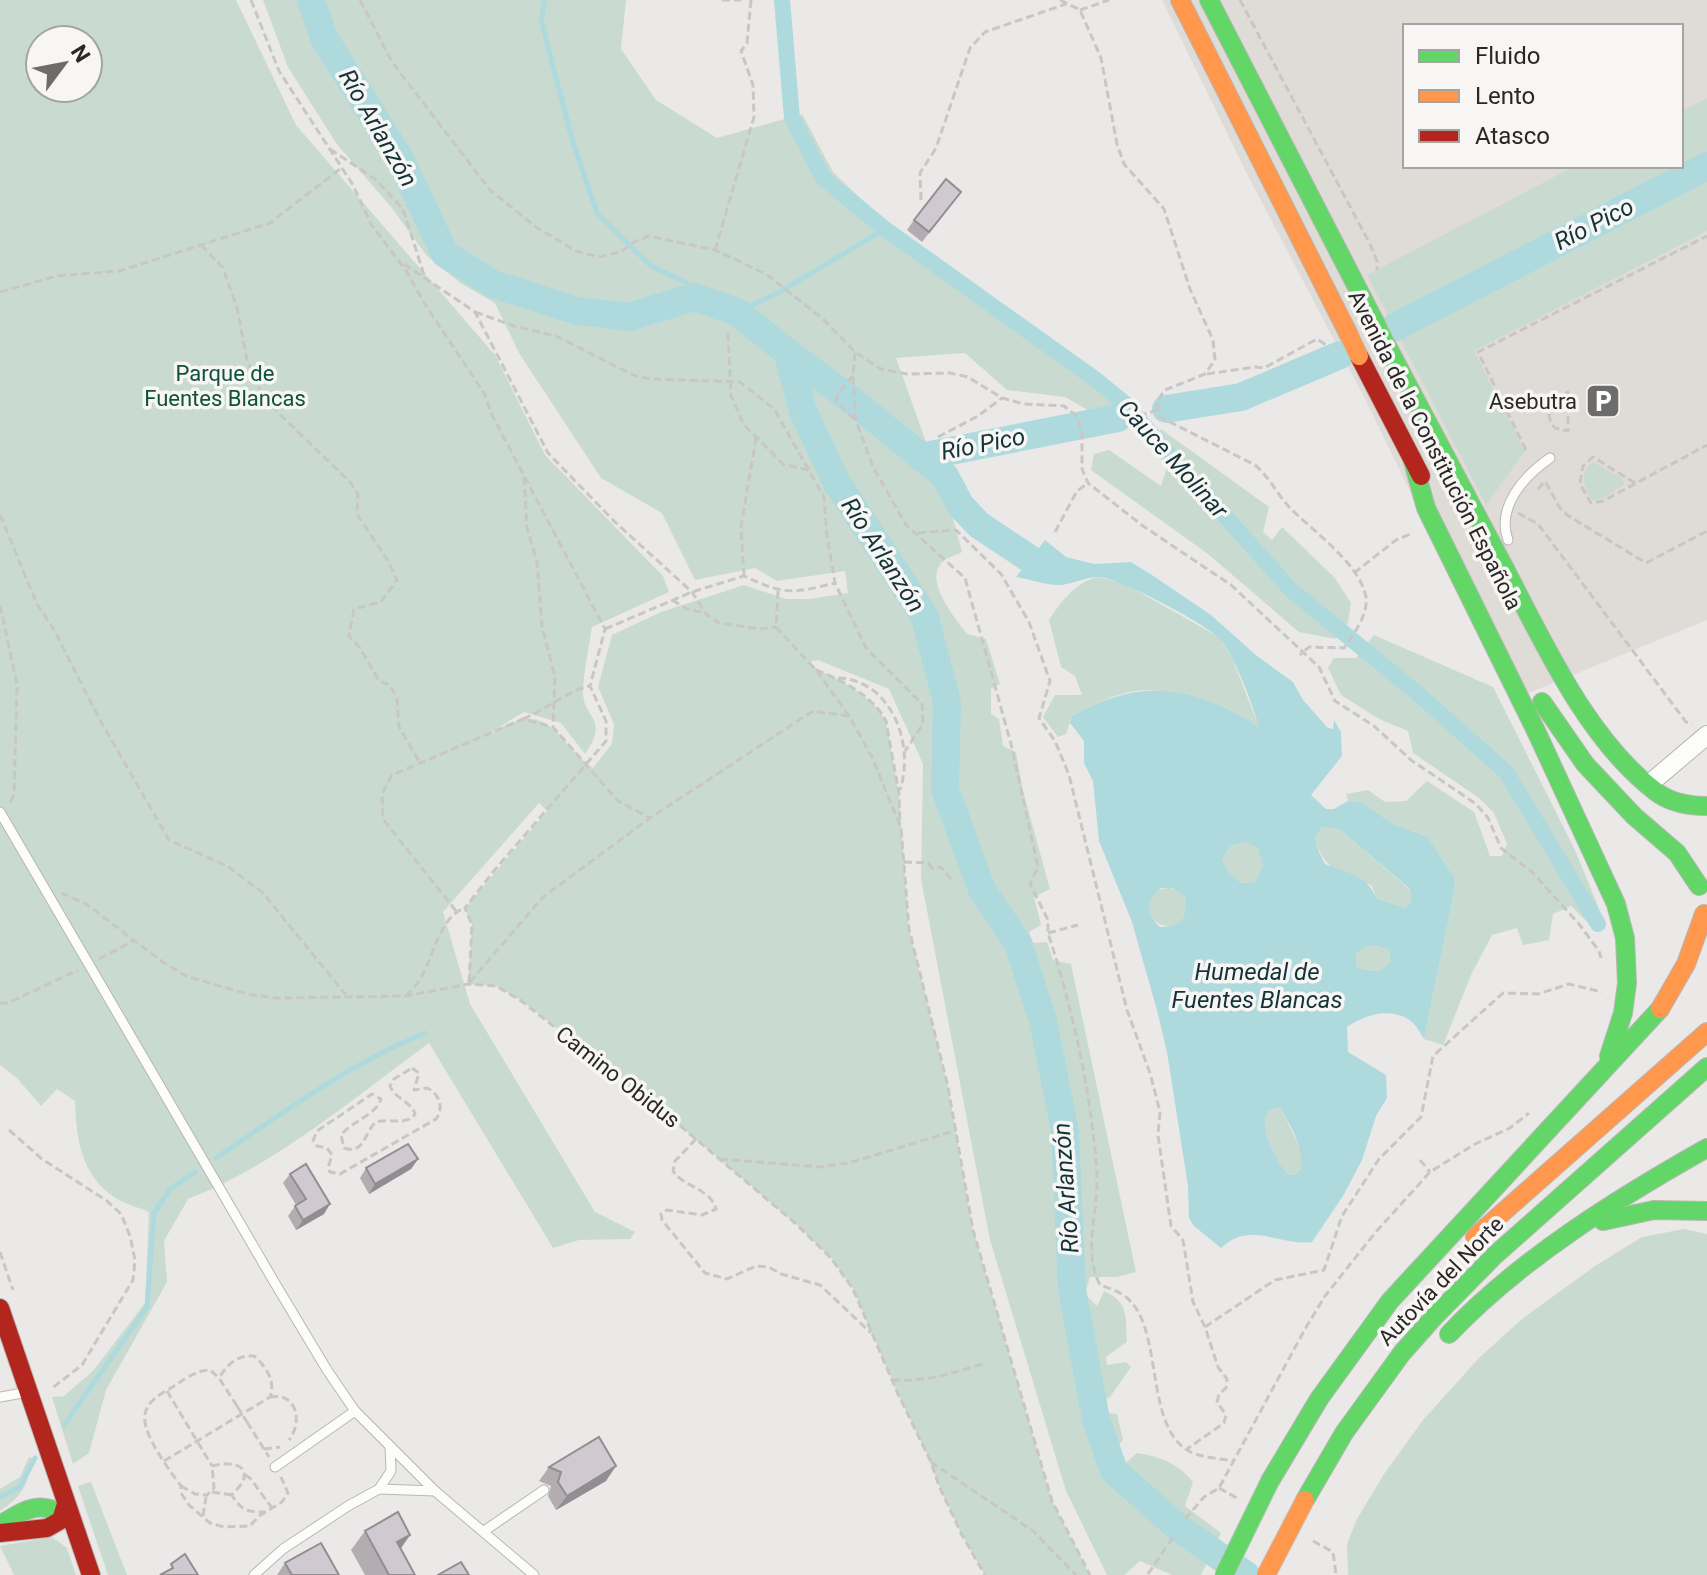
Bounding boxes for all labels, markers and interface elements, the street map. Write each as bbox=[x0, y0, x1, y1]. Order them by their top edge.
north arrow bbox=[24, 24, 104, 104]
legend bbox=[1403, 24, 1683, 168]
text: N bbox=[66, 40, 95, 67]
text: Fluido bbox=[1475, 42, 1540, 70]
water label: Río Arlanzón bbox=[333, 64, 423, 192]
text: Lento bbox=[1475, 82, 1535, 110]
text: Atasco bbox=[1475, 122, 1550, 150]
water label: Río Pico bbox=[1550, 192, 1638, 256]
street label: Avenida de la Constitución Española bbox=[1343, 286, 1527, 614]
park label: Parque de Fuentes Blancas bbox=[144, 361, 306, 411]
parking icon: Asebutra bbox=[1584, 382, 1622, 420]
place label: Asebutra bbox=[1489, 389, 1577, 414]
water label: Cauce Molinar bbox=[1113, 394, 1234, 525]
water label: Río Pico bbox=[939, 422, 1027, 466]
water label: Río Arlanzón bbox=[836, 492, 930, 618]
water label: Humedal de Fuentes Blancas bbox=[1171, 958, 1343, 1014]
street label: Camino Obidus bbox=[551, 1021, 685, 1133]
water label: Río Arlanzón bbox=[1047, 1122, 1085, 1254]
street label: Autovía del Norte bbox=[1373, 1211, 1509, 1351]

